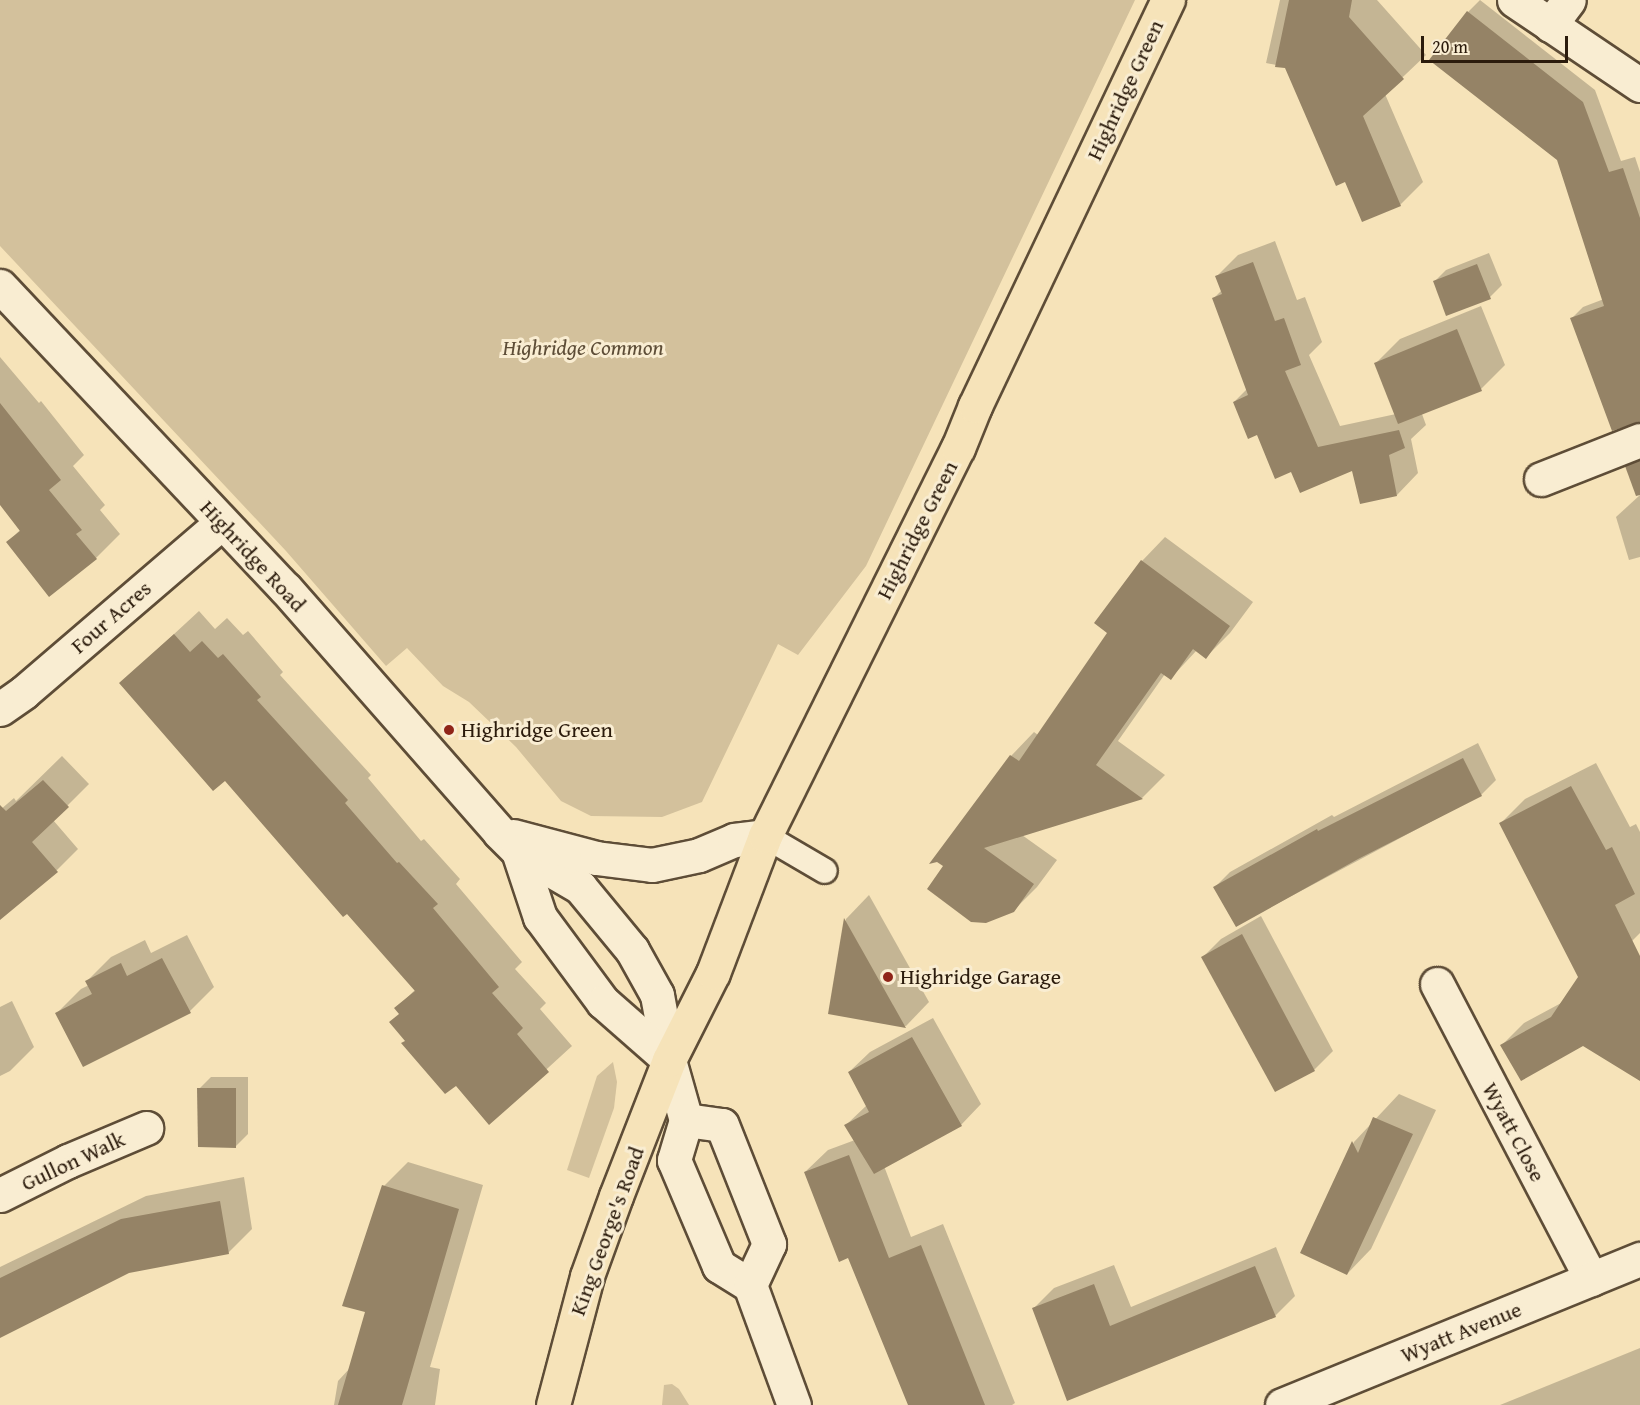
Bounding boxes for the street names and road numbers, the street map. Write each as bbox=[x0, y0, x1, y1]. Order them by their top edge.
street label: Highridge Green bbox=[1081, 16, 1169, 164]
street label: Highridge Green bbox=[871, 456, 963, 604]
street label: Highridge Road bbox=[195, 495, 311, 617]
street label: Four Acres bbox=[65, 575, 157, 659]
street label: Wyatt Close bbox=[1477, 1078, 1551, 1186]
street label: Gullon Walk bbox=[17, 1126, 129, 1196]
street label: King George's Road bbox=[564, 1143, 650, 1319]
street label: Wyatt Avenue bbox=[1397, 1296, 1525, 1368]

